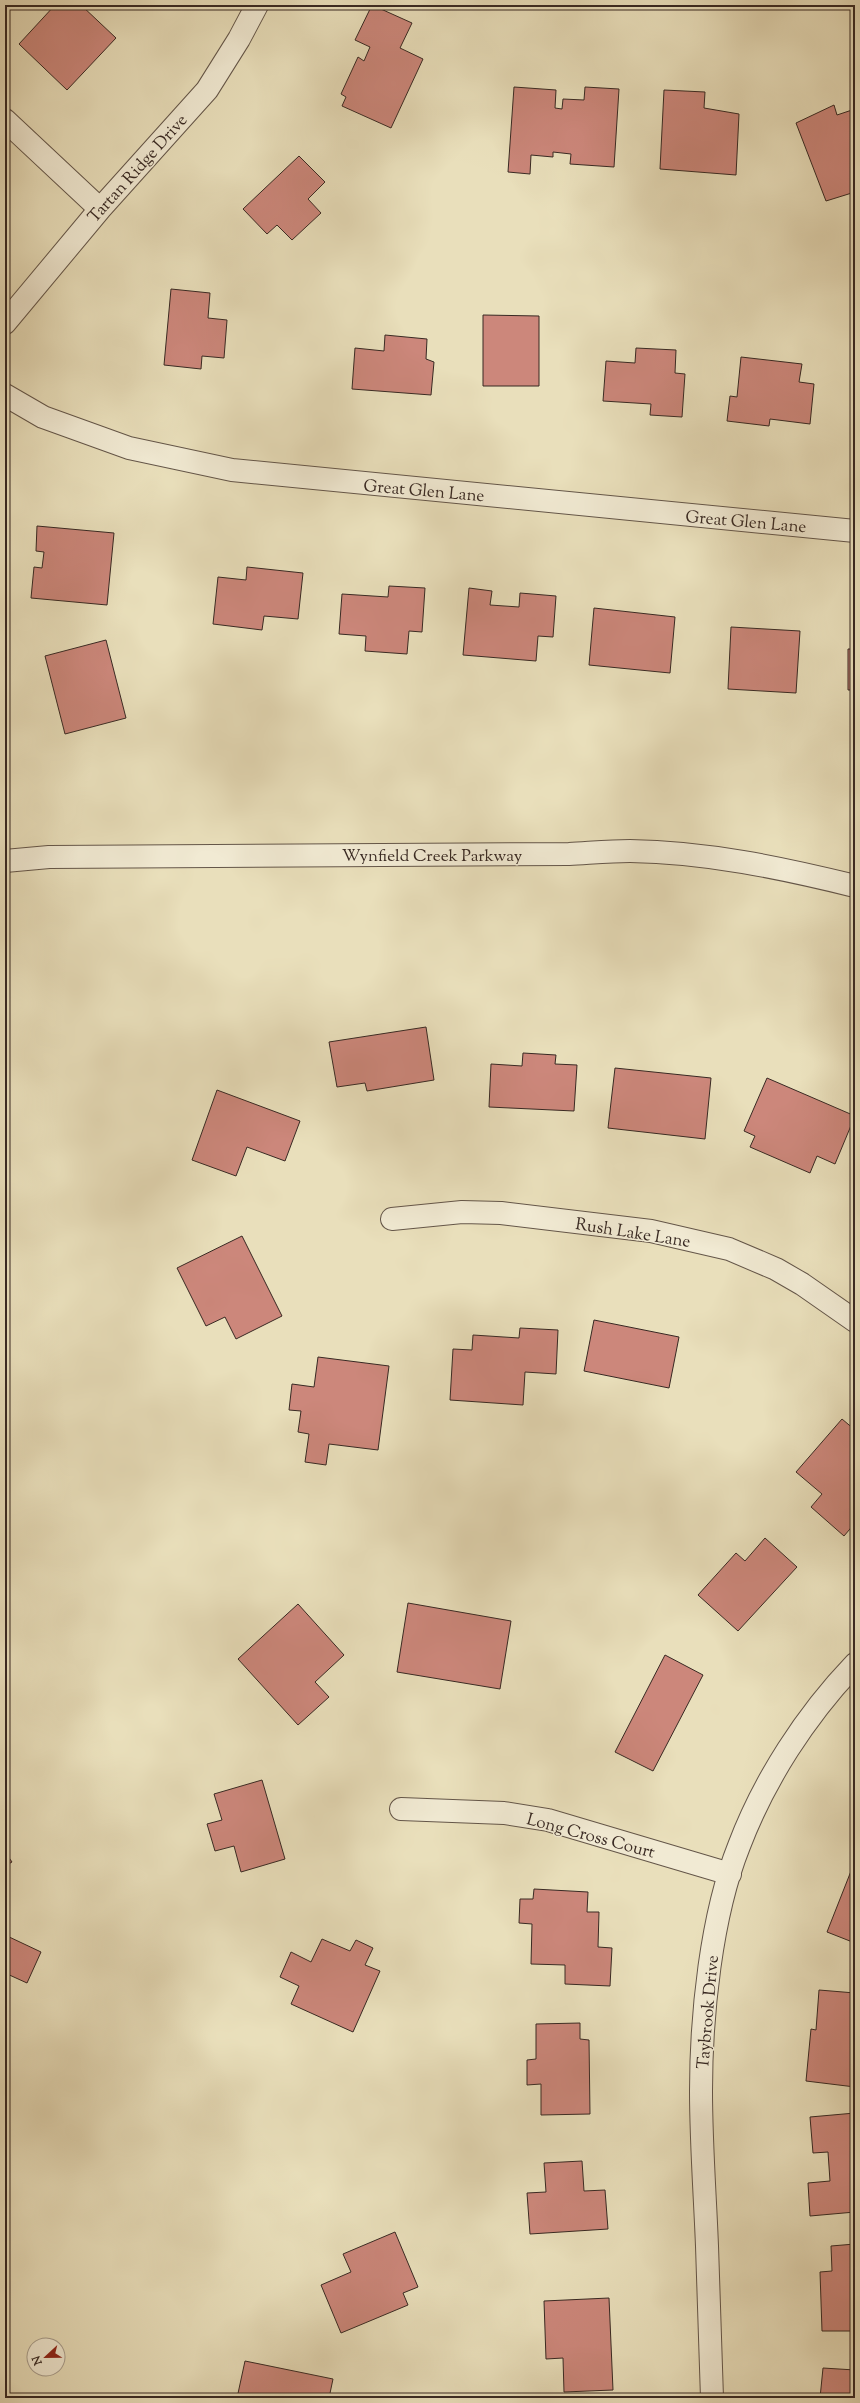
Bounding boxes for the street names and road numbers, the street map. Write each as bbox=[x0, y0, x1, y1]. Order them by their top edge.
street label: Tartan Ridge Drive bbox=[83, 110, 194, 229]
street label: Great Glen Lane bbox=[362, 475, 485, 509]
street label: Great Glen Lane bbox=[684, 506, 807, 540]
street label: Wynfield Creek Parkway bbox=[342, 845, 523, 869]
street label: Rush Lake Lane bbox=[573, 1213, 692, 1255]
street label: Long Cross Court bbox=[524, 1808, 657, 1866]
street label: Taybrook Drive bbox=[692, 1954, 726, 2070]

